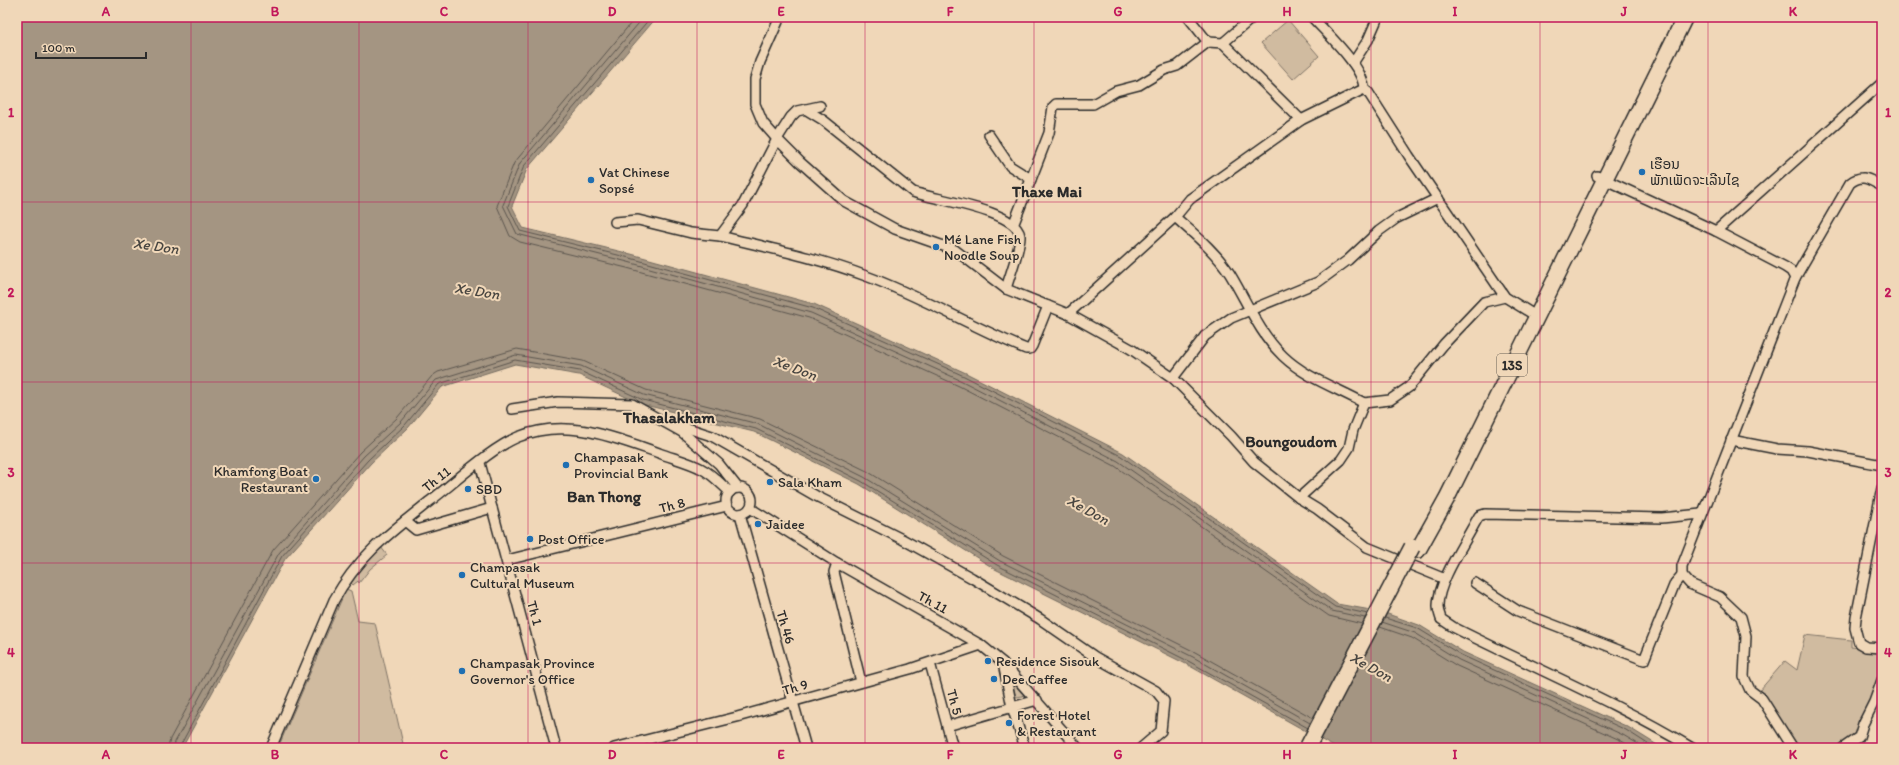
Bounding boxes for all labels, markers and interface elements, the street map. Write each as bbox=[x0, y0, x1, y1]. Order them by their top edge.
text: A bbox=[101, 4, 111, 19]
text: B bbox=[271, 4, 280, 19]
text: C bbox=[440, 4, 449, 19]
text: D bbox=[608, 4, 617, 19]
text: E bbox=[777, 4, 785, 19]
text: F bbox=[947, 4, 954, 19]
text: G bbox=[1114, 4, 1123, 19]
text: H bbox=[1283, 4, 1292, 19]
text: I bbox=[1453, 4, 1458, 19]
text: J bbox=[1620, 4, 1628, 19]
text: K bbox=[1789, 4, 1798, 19]
scale bar bbox=[36, 34, 146, 60]
text: 100 m bbox=[42, 41, 75, 55]
text: 1 bbox=[8, 105, 14, 120]
text: 1 bbox=[1885, 105, 1891, 120]
place label: ເຮືອນ ພັກເພັດຈະເລີນໄຊ bbox=[1650, 156, 1740, 189]
place label: Vat Chinese Sopsé bbox=[599, 164, 670, 197]
marker: ເຮືອນ ພັກເພັດຈະເລີນໄຊ bbox=[1637, 167, 1647, 177]
marker: Vat Chinese Sopsé bbox=[586, 175, 596, 185]
district label: Thaxe Mai bbox=[1011, 182, 1082, 201]
place label: Mé Lane Fish Noodle Soup bbox=[944, 231, 1022, 264]
water label: Xe Don bbox=[132, 234, 180, 258]
marker: Mé Lane Fish Noodle Soup bbox=[931, 242, 941, 252]
water label: Xe Don bbox=[453, 279, 501, 304]
text: 2 bbox=[8, 285, 15, 300]
text: 2 bbox=[1885, 285, 1892, 300]
water label: Xe Don bbox=[771, 351, 820, 385]
road number: 13S bbox=[1497, 354, 1527, 376]
district label: Thasalakham bbox=[622, 408, 716, 427]
district label: Boungoudom bbox=[1245, 432, 1337, 452]
place label: Champasak Provincial Bank bbox=[574, 449, 669, 482]
marker: Champasak Provincial Bank bbox=[561, 460, 571, 470]
place label: Khamfong Boat Restaurant bbox=[214, 463, 308, 496]
street label: Th 11 bbox=[419, 463, 454, 496]
text: 3 bbox=[7, 465, 15, 480]
text: 3 bbox=[1884, 465, 1892, 480]
marker: Khamfong Boat Restaurant bbox=[311, 474, 321, 484]
place label: Sala Kham bbox=[778, 474, 842, 491]
marker: Sala Kham bbox=[765, 477, 775, 487]
place label: SBD bbox=[476, 481, 502, 498]
marker: SBD bbox=[463, 484, 473, 494]
district label: Ban Thong bbox=[567, 487, 642, 507]
water label: Xe Don bbox=[1064, 491, 1113, 529]
street label: Th 8 bbox=[657, 494, 687, 517]
place label: Jaidee bbox=[766, 516, 805, 533]
marker: Jaidee bbox=[753, 519, 763, 529]
place label: Post Office bbox=[538, 531, 605, 548]
marker: Post Office bbox=[525, 534, 535, 544]
place label: Champasak Cultural Museum bbox=[470, 559, 575, 592]
marker: Champasak Cultural Museum bbox=[457, 570, 467, 580]
street label: Th 11 bbox=[915, 587, 951, 618]
street label: Th 1 bbox=[523, 599, 546, 628]
street label: Th 46 bbox=[772, 608, 799, 646]
text: 4 bbox=[7, 645, 15, 660]
text: 4 bbox=[1884, 645, 1892, 660]
water label: Xe Don bbox=[1347, 648, 1396, 686]
place label: Residence Sisouk bbox=[996, 653, 1100, 670]
place label: Champasak Province Governor's Office bbox=[470, 655, 595, 688]
marker: Residence Sisouk bbox=[983, 656, 993, 666]
marker: Champasak Province Governor's Office bbox=[457, 666, 467, 676]
place label: Dee Caffee bbox=[1002, 671, 1068, 688]
marker: Dee Caffee bbox=[989, 674, 999, 684]
street label: Th 9 bbox=[780, 676, 810, 699]
street label: Th 5 bbox=[943, 687, 966, 717]
place label: Forest Hotel & Restaurant bbox=[1017, 707, 1096, 740]
marker: Forest Hotel & Restaurant bbox=[1004, 718, 1014, 728]
text: A bbox=[101, 747, 111, 762]
text: B bbox=[271, 747, 280, 762]
text: C bbox=[440, 747, 449, 762]
text: D bbox=[608, 747, 617, 762]
text: E bbox=[777, 747, 785, 762]
text: F bbox=[947, 747, 954, 762]
text: G bbox=[1114, 747, 1123, 762]
text: H bbox=[1283, 747, 1292, 762]
text: I bbox=[1453, 747, 1458, 762]
text: J bbox=[1620, 747, 1628, 762]
text: K bbox=[1789, 747, 1798, 762]

